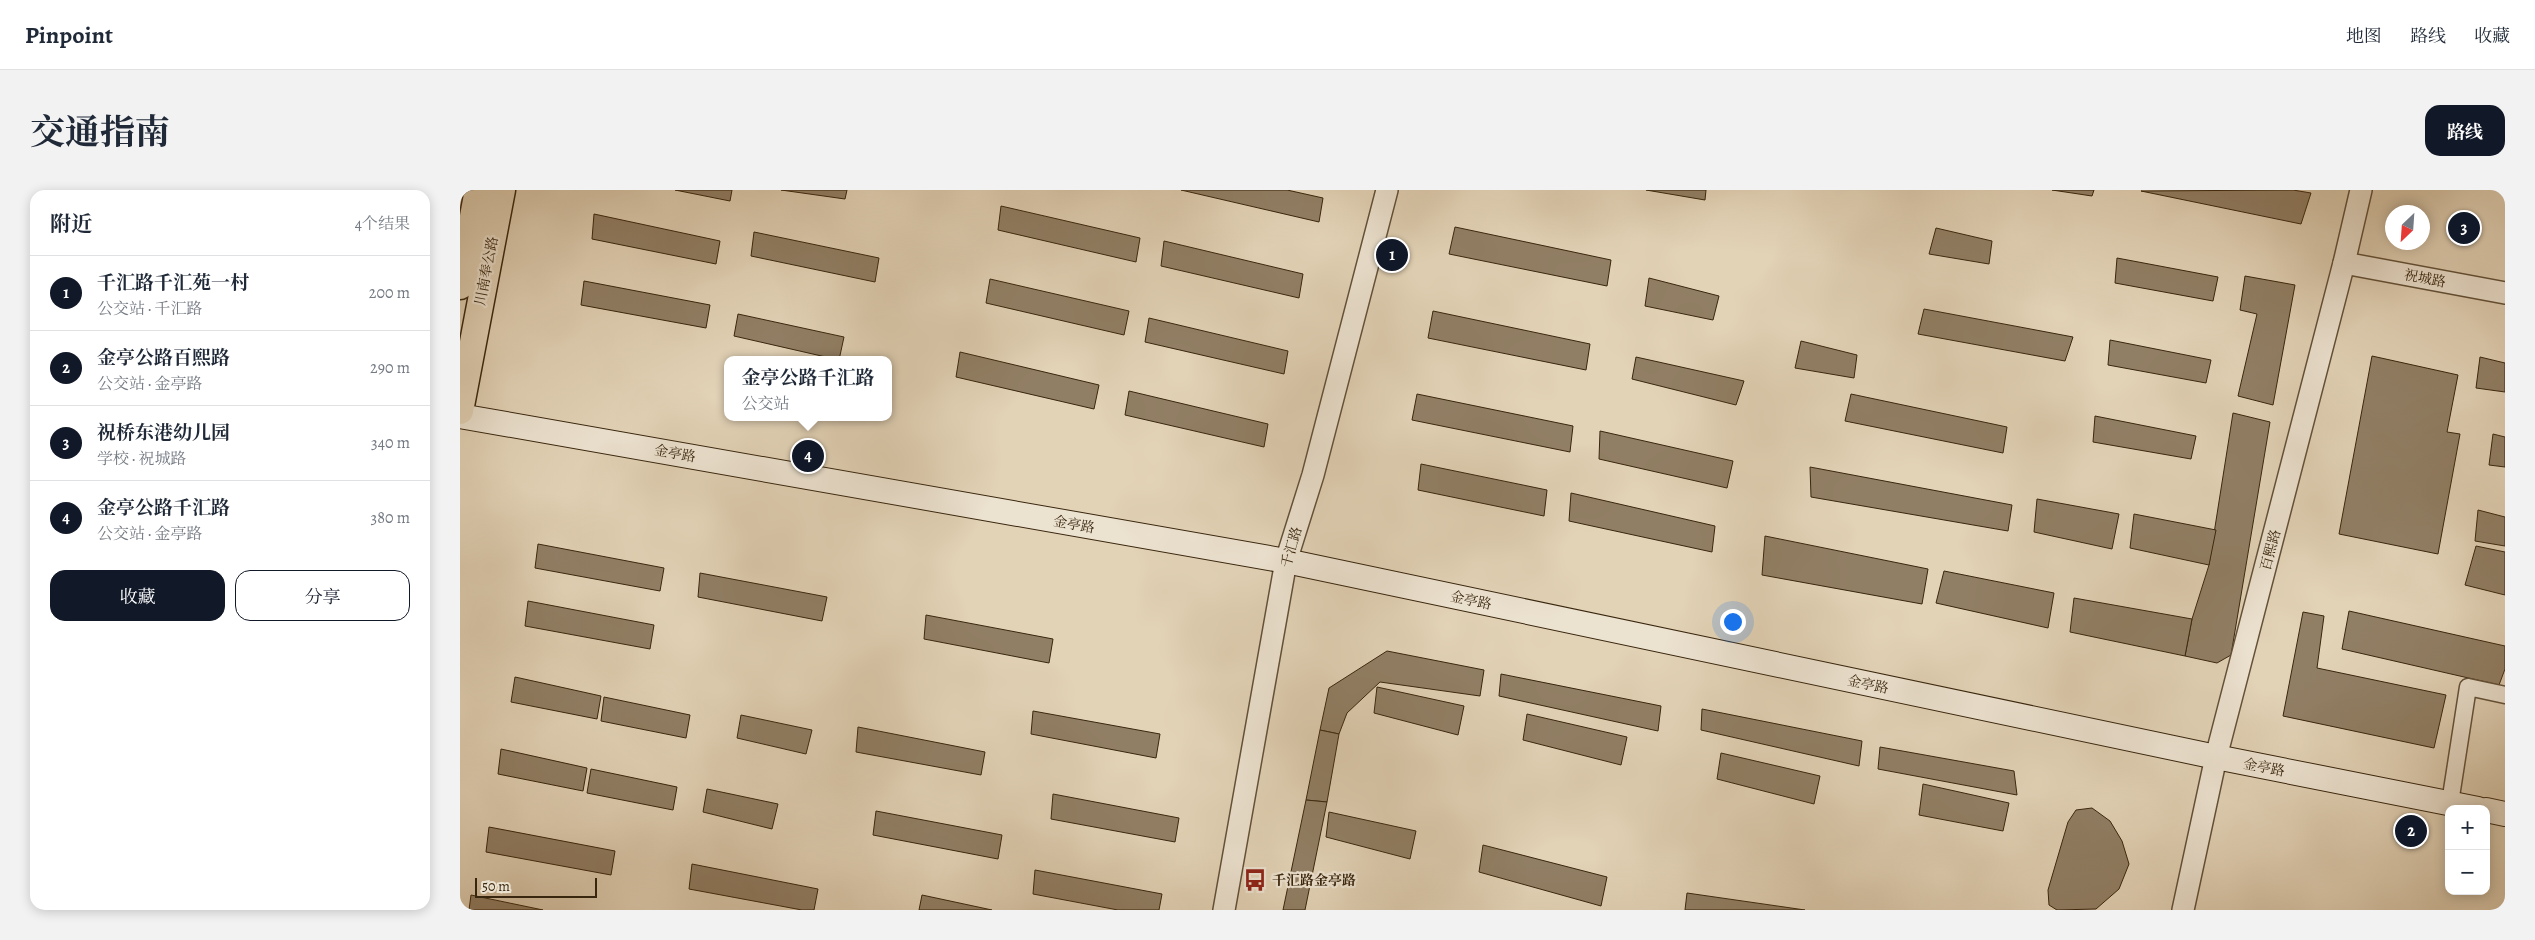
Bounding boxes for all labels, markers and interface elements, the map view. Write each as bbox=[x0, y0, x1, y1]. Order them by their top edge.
text: Pinpoint bbox=[25, 19, 113, 51]
text: 地图 bbox=[2346, 24, 2382, 48]
text: 路线 bbox=[2410, 24, 2446, 48]
text: 收藏 bbox=[2474, 24, 2510, 48]
button: 路线 bbox=[2425, 105, 2505, 156]
text: 交通指南 bbox=[30, 108, 170, 156]
north arrow bbox=[2385, 205, 2430, 250]
pin: 3 bbox=[2448, 209, 2480, 247]
text: 附近 bbox=[50, 210, 92, 238]
text: 4个结果 bbox=[355, 213, 410, 235]
street label: 川南奉公路 bbox=[470, 235, 502, 307]
pin: 1 bbox=[1376, 236, 1408, 274]
street label: 祝城路 bbox=[2402, 265, 2447, 292]
text: 千汇路千汇苑一村 bbox=[97, 270, 249, 296]
text: 1 bbox=[63, 282, 69, 304]
text: 200 m bbox=[369, 282, 410, 304]
text: 公交站 · 千汇路 bbox=[97, 298, 203, 320]
text: 金亭公路百熙路 bbox=[97, 345, 230, 371]
popup bbox=[724, 356, 892, 421]
text: 2 bbox=[62, 357, 70, 379]
text: 290 m bbox=[370, 357, 410, 379]
text: 金亭公路千汇路 bbox=[741, 365, 875, 391]
text: 公交站 · 金亭路 bbox=[97, 373, 203, 395]
text: 公交站 bbox=[741, 393, 790, 415]
text: 祝桥东港幼儿园 bbox=[97, 420, 230, 446]
text: 3 bbox=[63, 432, 69, 454]
text: 340 m bbox=[371, 432, 410, 454]
pin: 4 bbox=[792, 437, 824, 475]
street label: 金亭路 bbox=[653, 440, 697, 466]
text: 学校 · 祝城路 bbox=[97, 448, 187, 470]
text: 金亭公路千汇路 bbox=[97, 495, 230, 521]
text: 4 bbox=[62, 507, 70, 529]
text: 380 m bbox=[371, 507, 410, 529]
street label: 金亭路 bbox=[1052, 511, 1096, 537]
text: 公交站 · 金亭路 bbox=[97, 523, 203, 545]
street label: 千汇路 bbox=[1277, 524, 1306, 570]
street label: 百熙路 bbox=[2256, 527, 2285, 573]
button: 收藏 bbox=[50, 570, 225, 621]
button: 分享 bbox=[235, 570, 410, 621]
street label: 金亭路 bbox=[1448, 587, 1493, 614]
your location bbox=[1720, 609, 1746, 635]
street label: 金亭路 bbox=[1845, 671, 1890, 698]
street label: 金亭路 bbox=[2241, 754, 2286, 781]
map controls bbox=[2445, 805, 2490, 895]
button: + bbox=[2445, 805, 2490, 850]
pin: 2 bbox=[2395, 812, 2427, 850]
button: − bbox=[2445, 850, 2490, 895]
bus stop icon: 千汇路金亭路 bbox=[1242, 867, 1268, 893]
place label: 千汇路金亭路 bbox=[1272, 871, 1356, 890]
scale bar bbox=[475, 875, 598, 898]
text: 50 m bbox=[482, 877, 510, 896]

